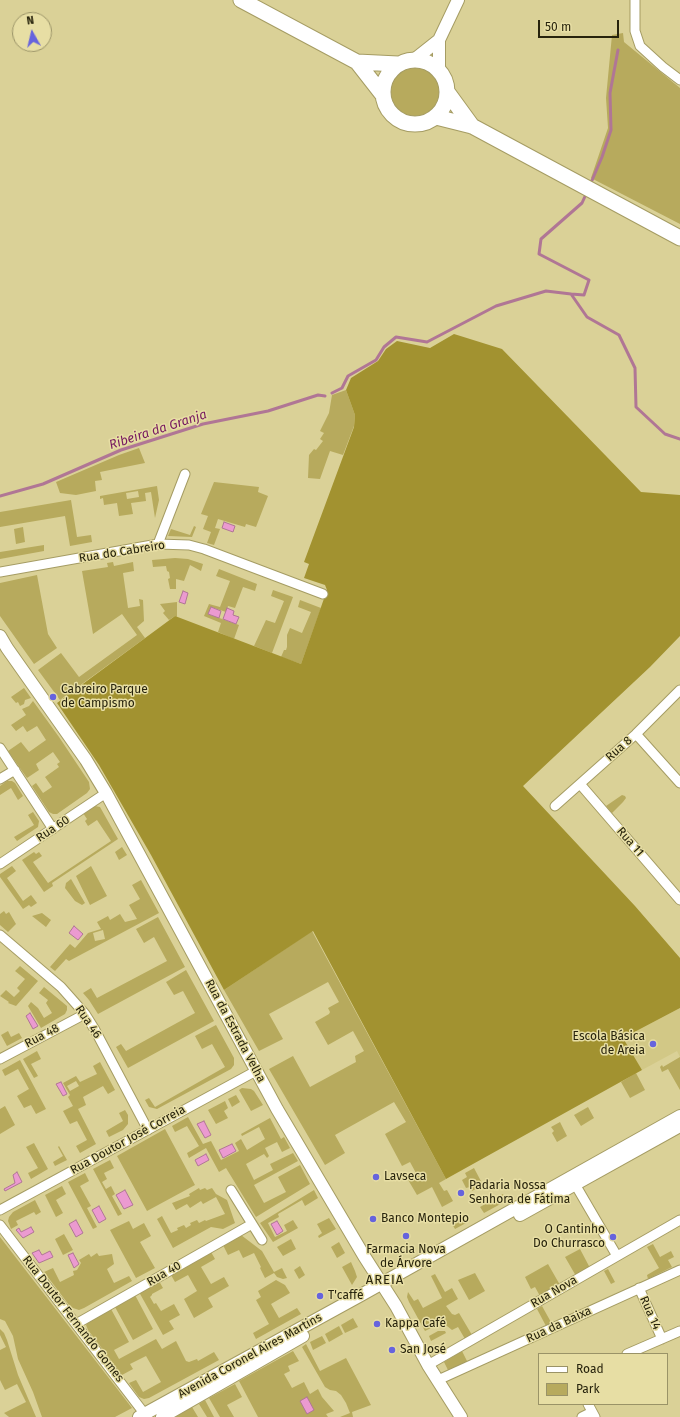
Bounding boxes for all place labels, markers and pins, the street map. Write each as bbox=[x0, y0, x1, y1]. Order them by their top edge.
place label: Cabreiro Parque de Campismo bbox=[61, 683, 148, 711]
marker: Cabreiro Parque de Campismo bbox=[48, 692, 58, 702]
place label: Escola Básica de Areia bbox=[573, 1030, 645, 1058]
marker: Escola Básica de Areia bbox=[648, 1039, 658, 1049]
place label: Lavseca bbox=[384, 1170, 426, 1184]
marker: Lavseca bbox=[371, 1172, 381, 1182]
place label: Padaria Nossa Senhora de Fátima bbox=[469, 1179, 570, 1207]
marker: Padaria Nossa Senhora de Fátima bbox=[456, 1188, 466, 1198]
place label: Banco Montepio bbox=[381, 1212, 469, 1226]
marker: Banco Montepio bbox=[368, 1214, 378, 1224]
place label: O Cantinho Do Churrasco bbox=[533, 1223, 605, 1251]
marker: Farmacia Nova de Árvore bbox=[401, 1231, 411, 1241]
marker: O Cantinho Do Churrasco bbox=[608, 1232, 618, 1242]
place label: Farmacia Nova de Árvore bbox=[366, 1243, 446, 1271]
place label: T'caffé bbox=[328, 1289, 363, 1303]
marker: T'caffé bbox=[315, 1291, 325, 1301]
place label: Kappa Café bbox=[385, 1317, 446, 1331]
marker: Kappa Café bbox=[372, 1319, 382, 1329]
place label: San José bbox=[400, 1343, 446, 1357]
marker: San José bbox=[387, 1345, 397, 1355]

